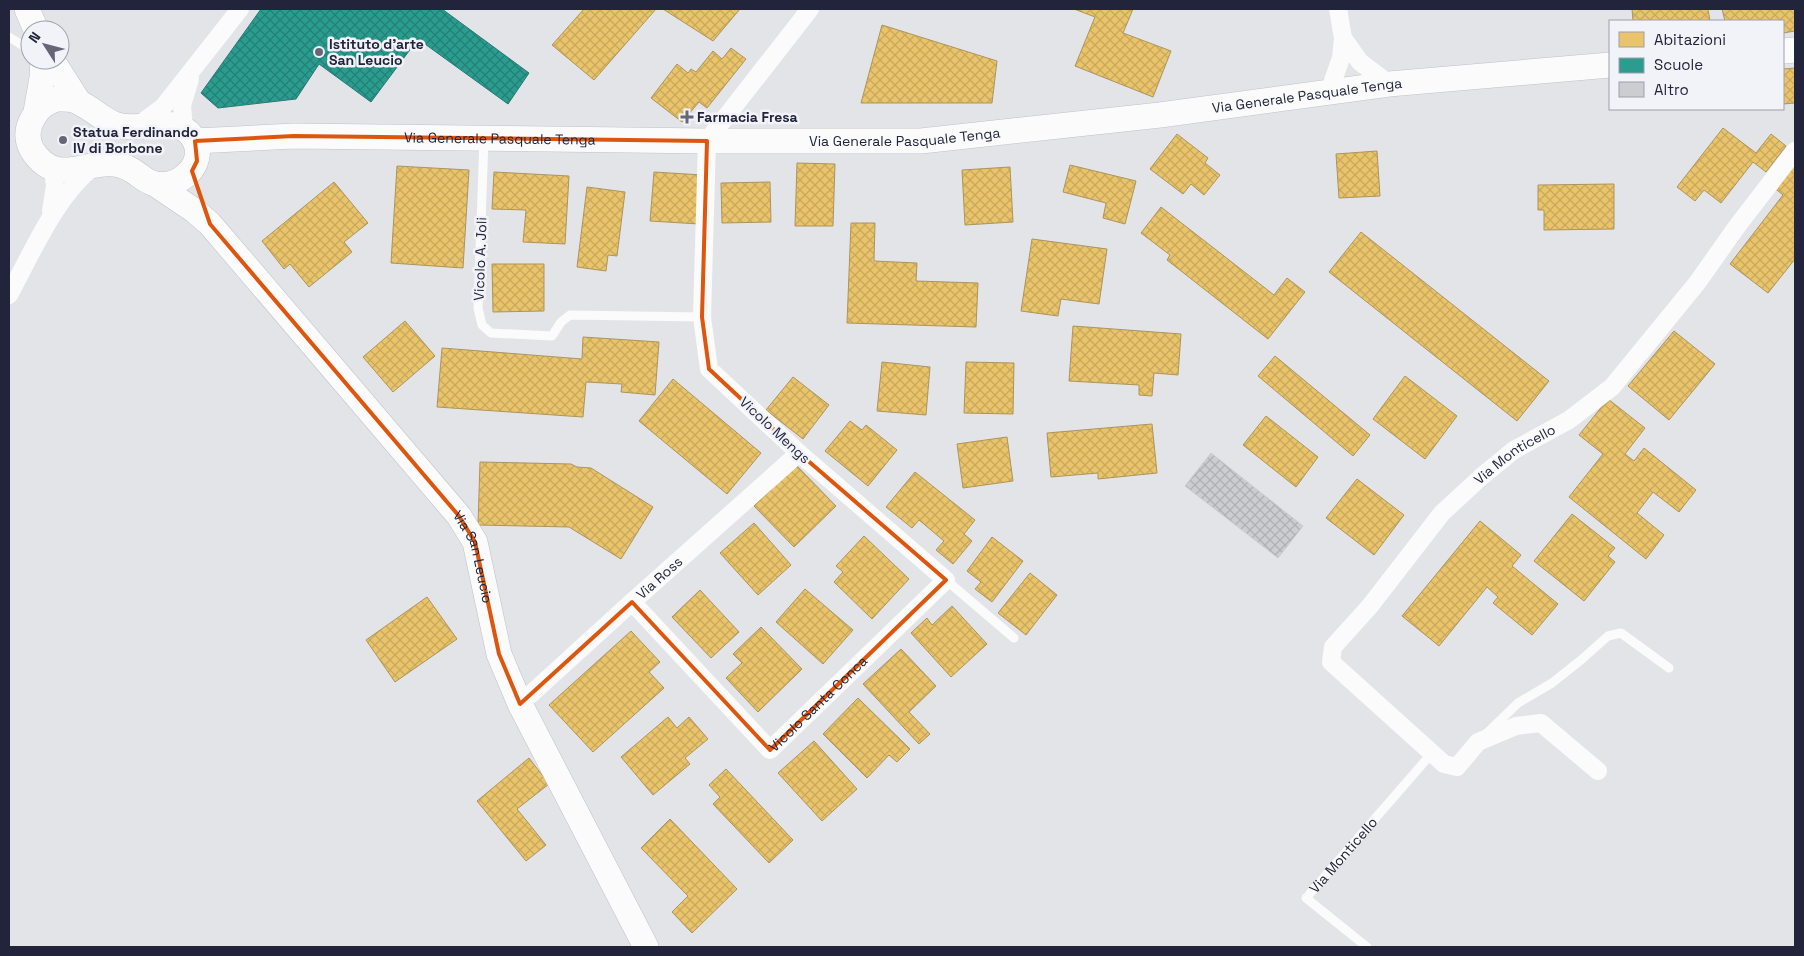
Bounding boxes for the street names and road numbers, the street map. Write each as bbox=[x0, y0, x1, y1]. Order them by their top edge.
street label: Via Generale Pasquale Tenga bbox=[1211, 74, 1403, 117]
street label: Via Generale Pasquale Tenga bbox=[809, 123, 1001, 150]
street label: Via Generale Pasquale Tenga bbox=[404, 128, 596, 149]
street label: Vicolo A. Joli bbox=[470, 217, 490, 301]
street label: Vicolo Mengs bbox=[736, 393, 814, 467]
street label: Via Monticello bbox=[1470, 420, 1558, 488]
street label: Via San Leucio bbox=[449, 507, 497, 605]
street label: Via Ross bbox=[632, 552, 686, 603]
street label: Vicolo Santa Conca bbox=[765, 652, 871, 756]
street label: Via Monticello bbox=[1305, 813, 1381, 897]

